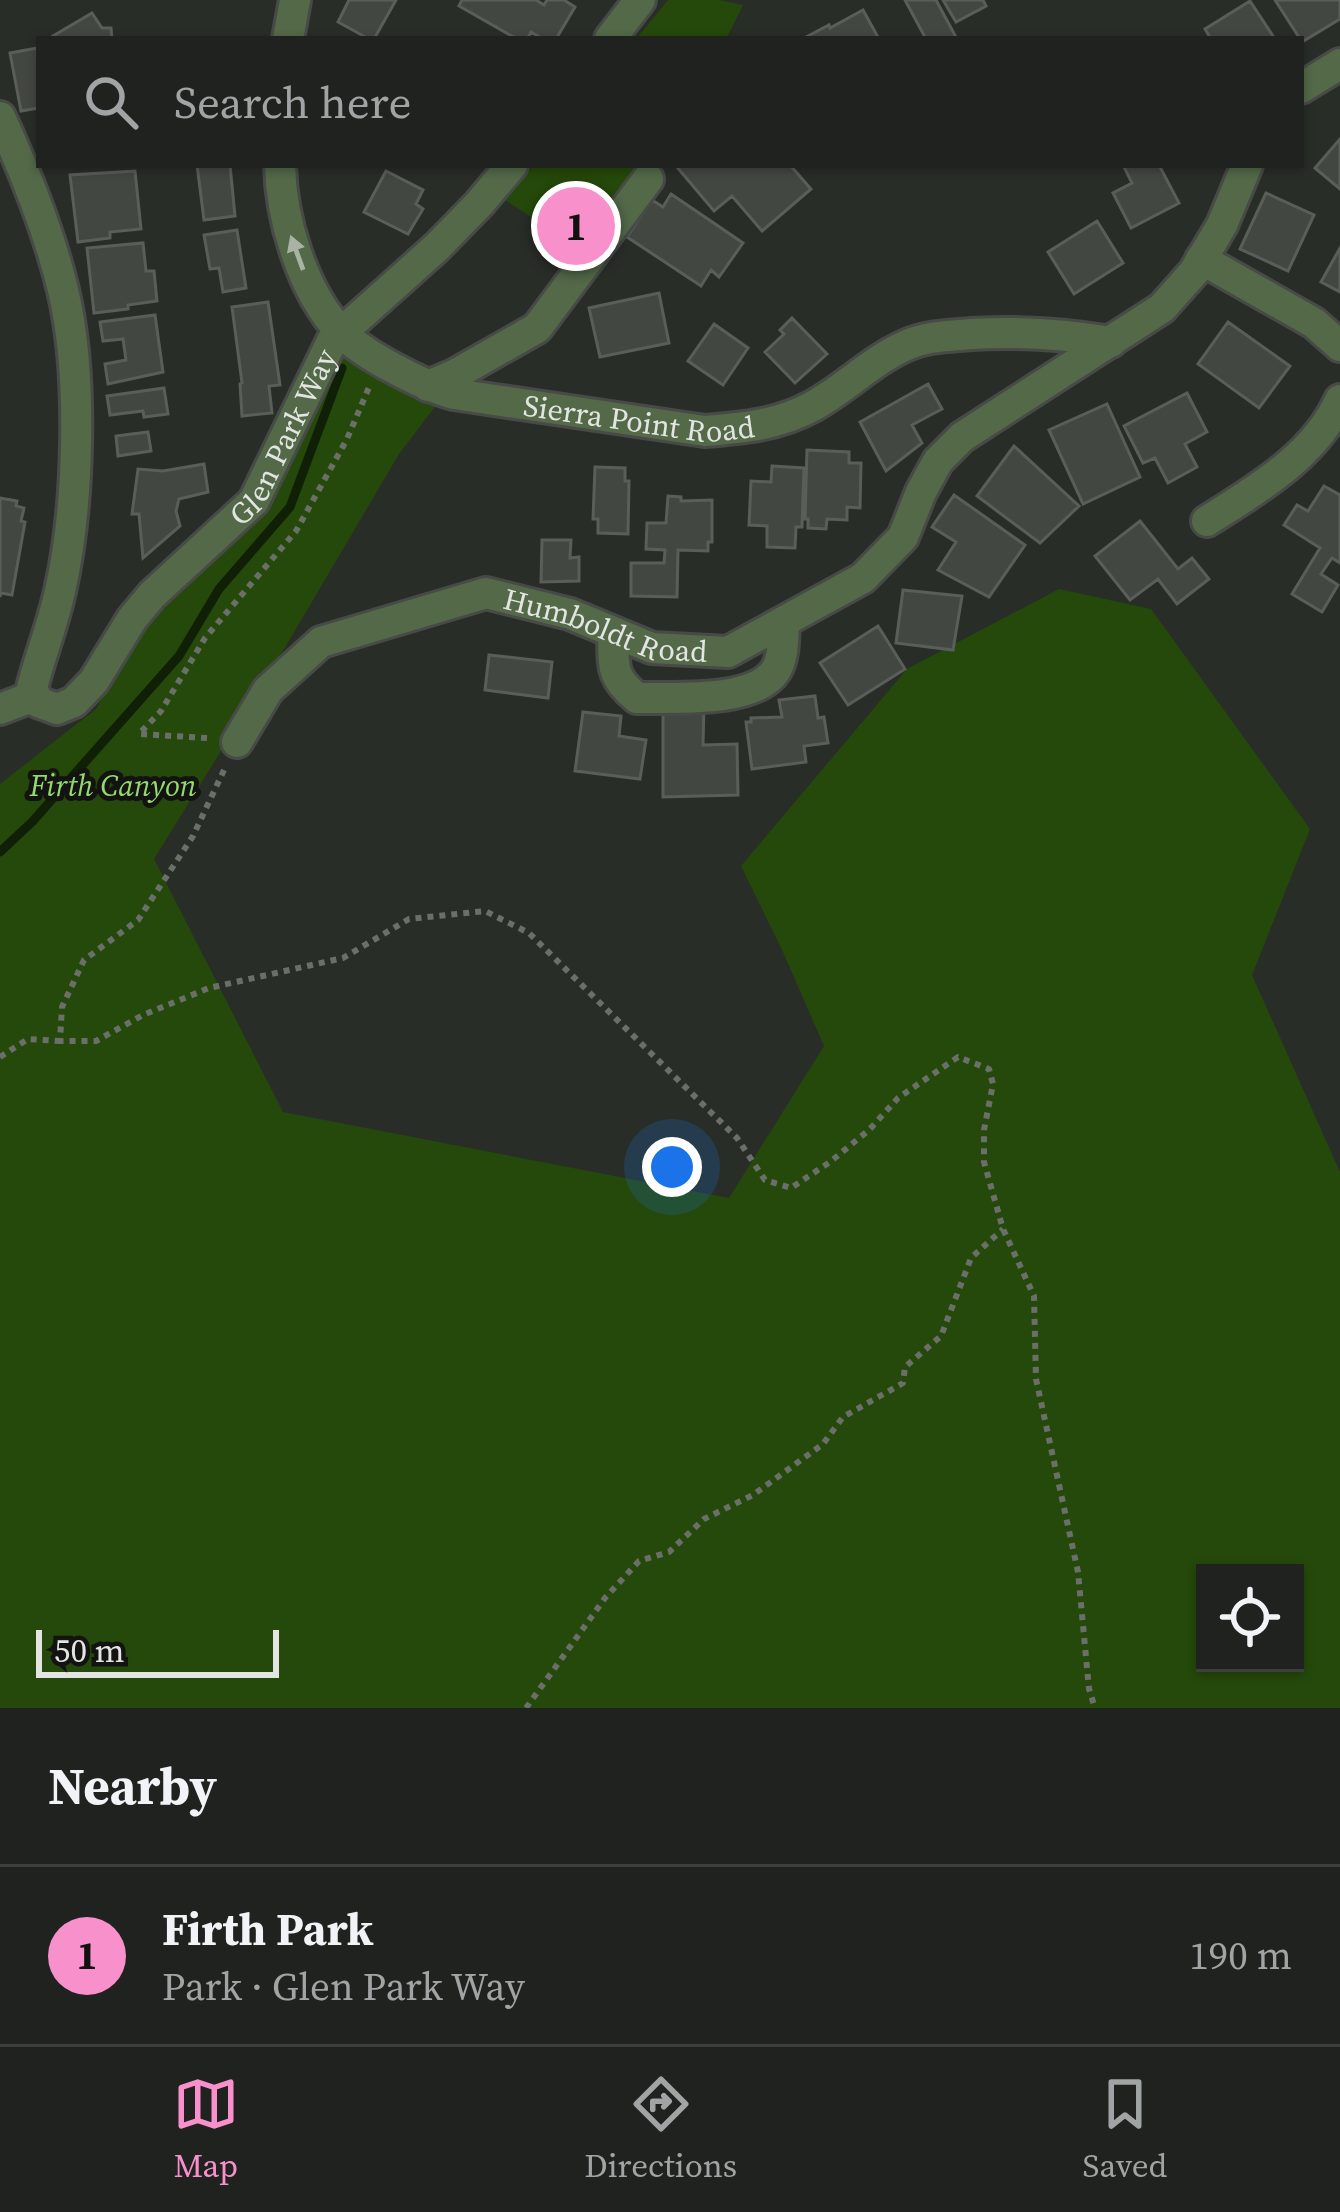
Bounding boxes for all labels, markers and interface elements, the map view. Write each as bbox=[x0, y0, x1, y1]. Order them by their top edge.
search box bbox=[36, 36, 1304, 168]
icon: search bbox=[78, 69, 144, 135]
text: Search here bbox=[174, 71, 411, 133]
pin: 1 bbox=[537, 181, 615, 271]
one-way arrow bbox=[287, 235, 305, 271]
street label: Glen Park Way bbox=[220, 341, 346, 535]
street label: Sierra Point Road bbox=[521, 384, 757, 451]
street label: Humboldt Road bbox=[499, 578, 708, 671]
park label: Firth Canyon bbox=[29, 765, 197, 806]
your location bbox=[642, 1137, 702, 1197]
map controls bbox=[1196, 1564, 1304, 1672]
button: locate bbox=[1196, 1564, 1304, 1672]
scale bar bbox=[36, 1624, 279, 1677]
text: 50 m bbox=[54, 1628, 124, 1673]
text: Nearby bbox=[48, 1751, 217, 1821]
text: Firth Park bbox=[162, 1898, 373, 1960]
text: 1 bbox=[76, 1929, 98, 1982]
text: 190 m bbox=[1189, 1929, 1292, 1982]
text: Park · Glen Park Way bbox=[162, 1960, 525, 2013]
tab: Map bbox=[173, 2071, 239, 2188]
tab: Directions bbox=[584, 2071, 737, 2188]
tab: Saved bbox=[1083, 2071, 1167, 2188]

